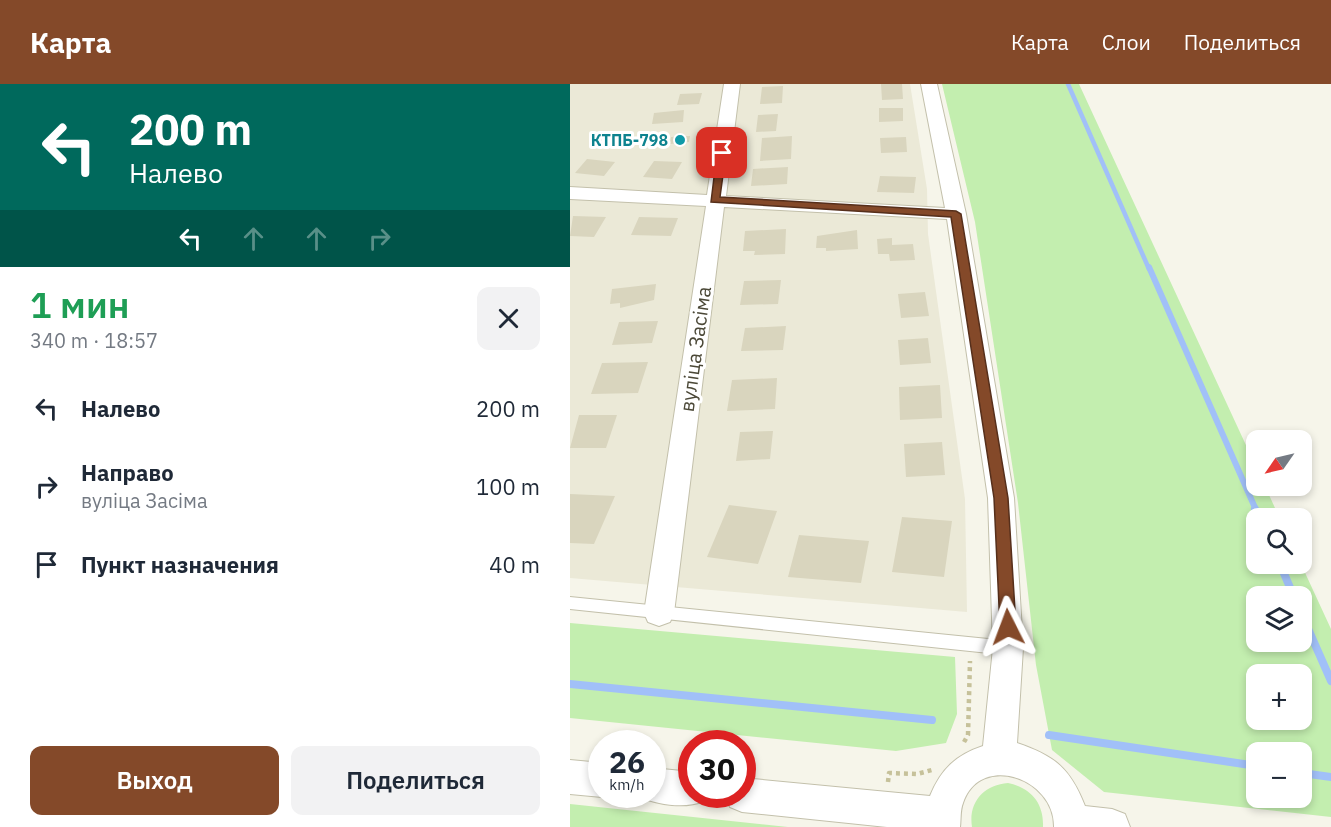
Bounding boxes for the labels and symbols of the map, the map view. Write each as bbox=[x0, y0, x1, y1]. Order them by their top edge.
pin bbox=[696, 127, 747, 178]
place label: КТПБ-798 bbox=[591, 130, 668, 150]
marker: КТПБ-798 bbox=[673, 133, 687, 147]
street label: вуліца Засіма bbox=[673, 284, 717, 414]
north arrow bbox=[1246, 430, 1312, 496]
position arrow bbox=[976, 595, 1040, 659]
speed limit sign: 30 bbox=[678, 730, 756, 808]

